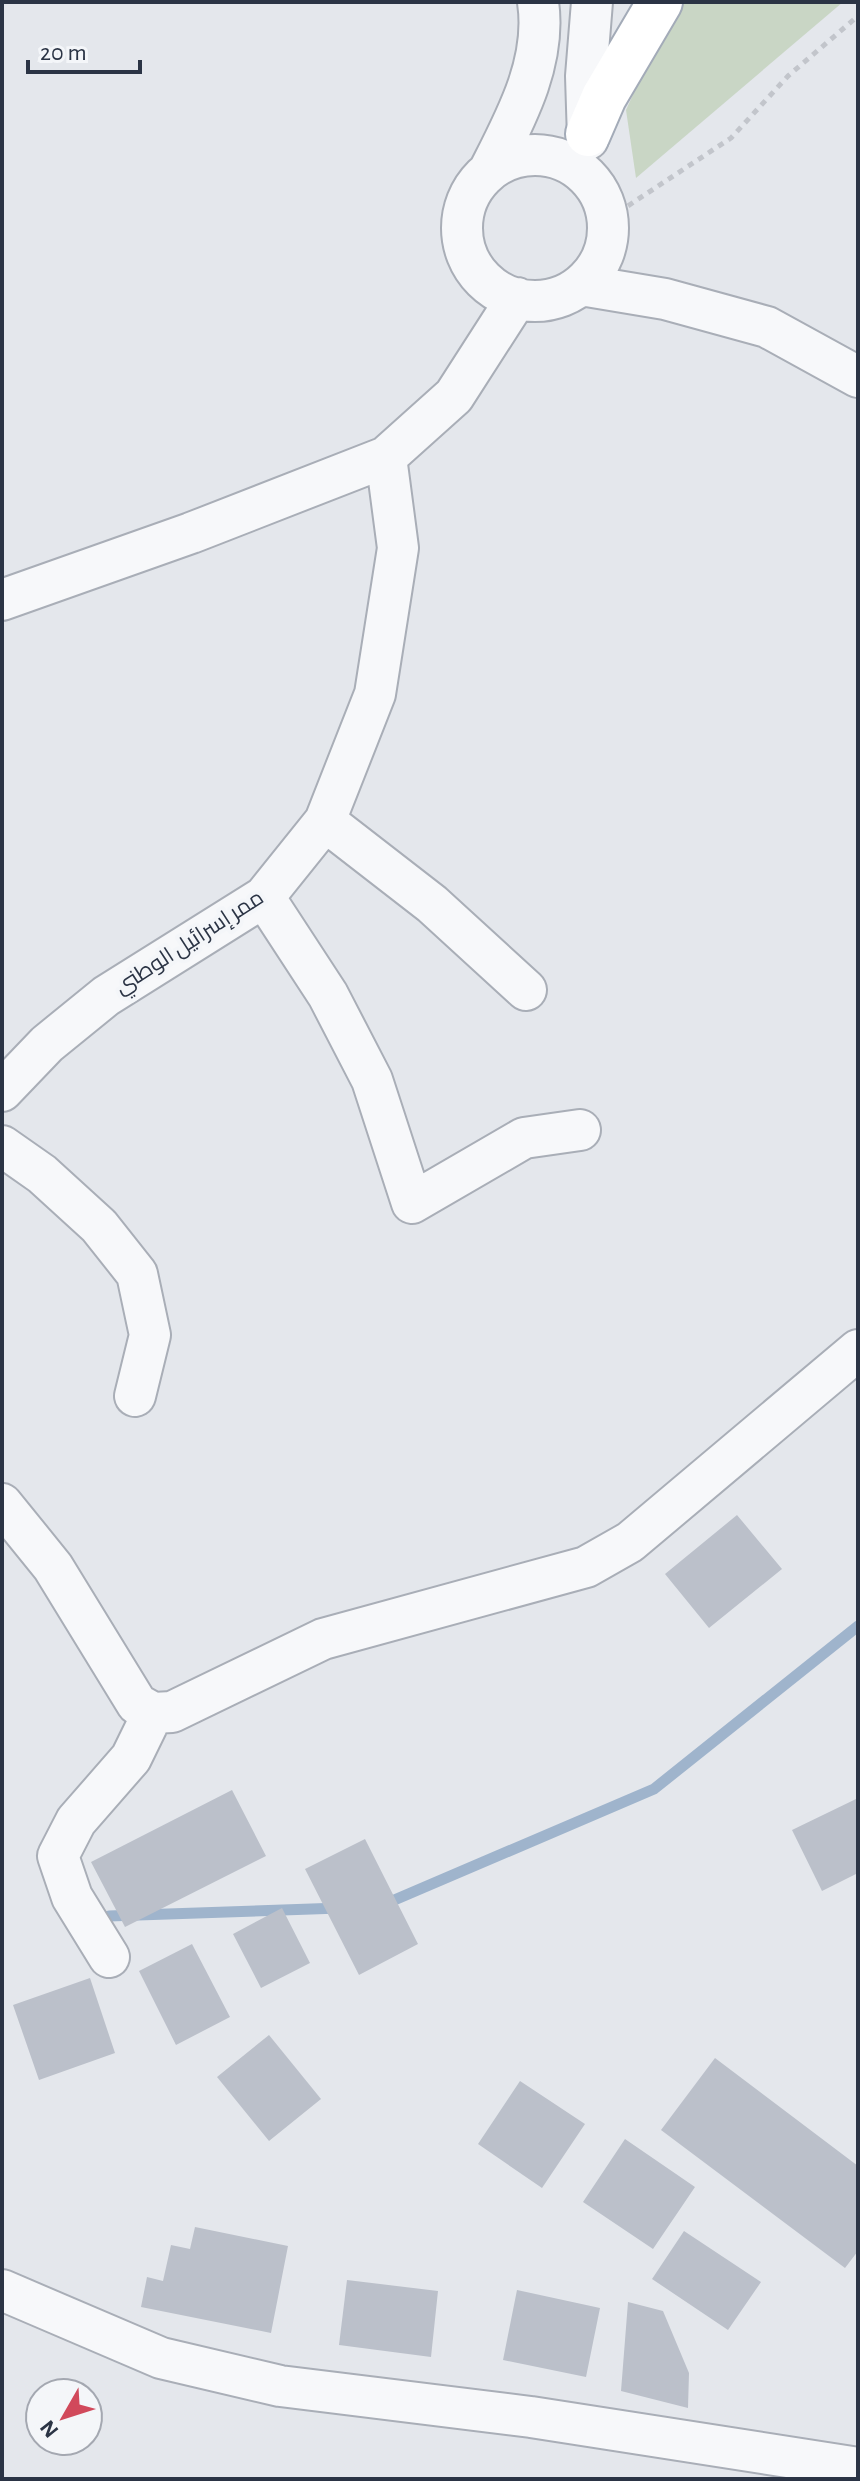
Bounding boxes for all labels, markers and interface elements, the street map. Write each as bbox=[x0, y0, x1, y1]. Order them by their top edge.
scale bar bbox=[28, 24, 140, 74]
text: 20 m bbox=[40, 41, 87, 65]
street label: ممر إسرائيل الوطني bbox=[111, 886, 270, 1002]
north arrow bbox=[24, 2377, 104, 2457]
text: N bbox=[36, 2416, 63, 2442]

